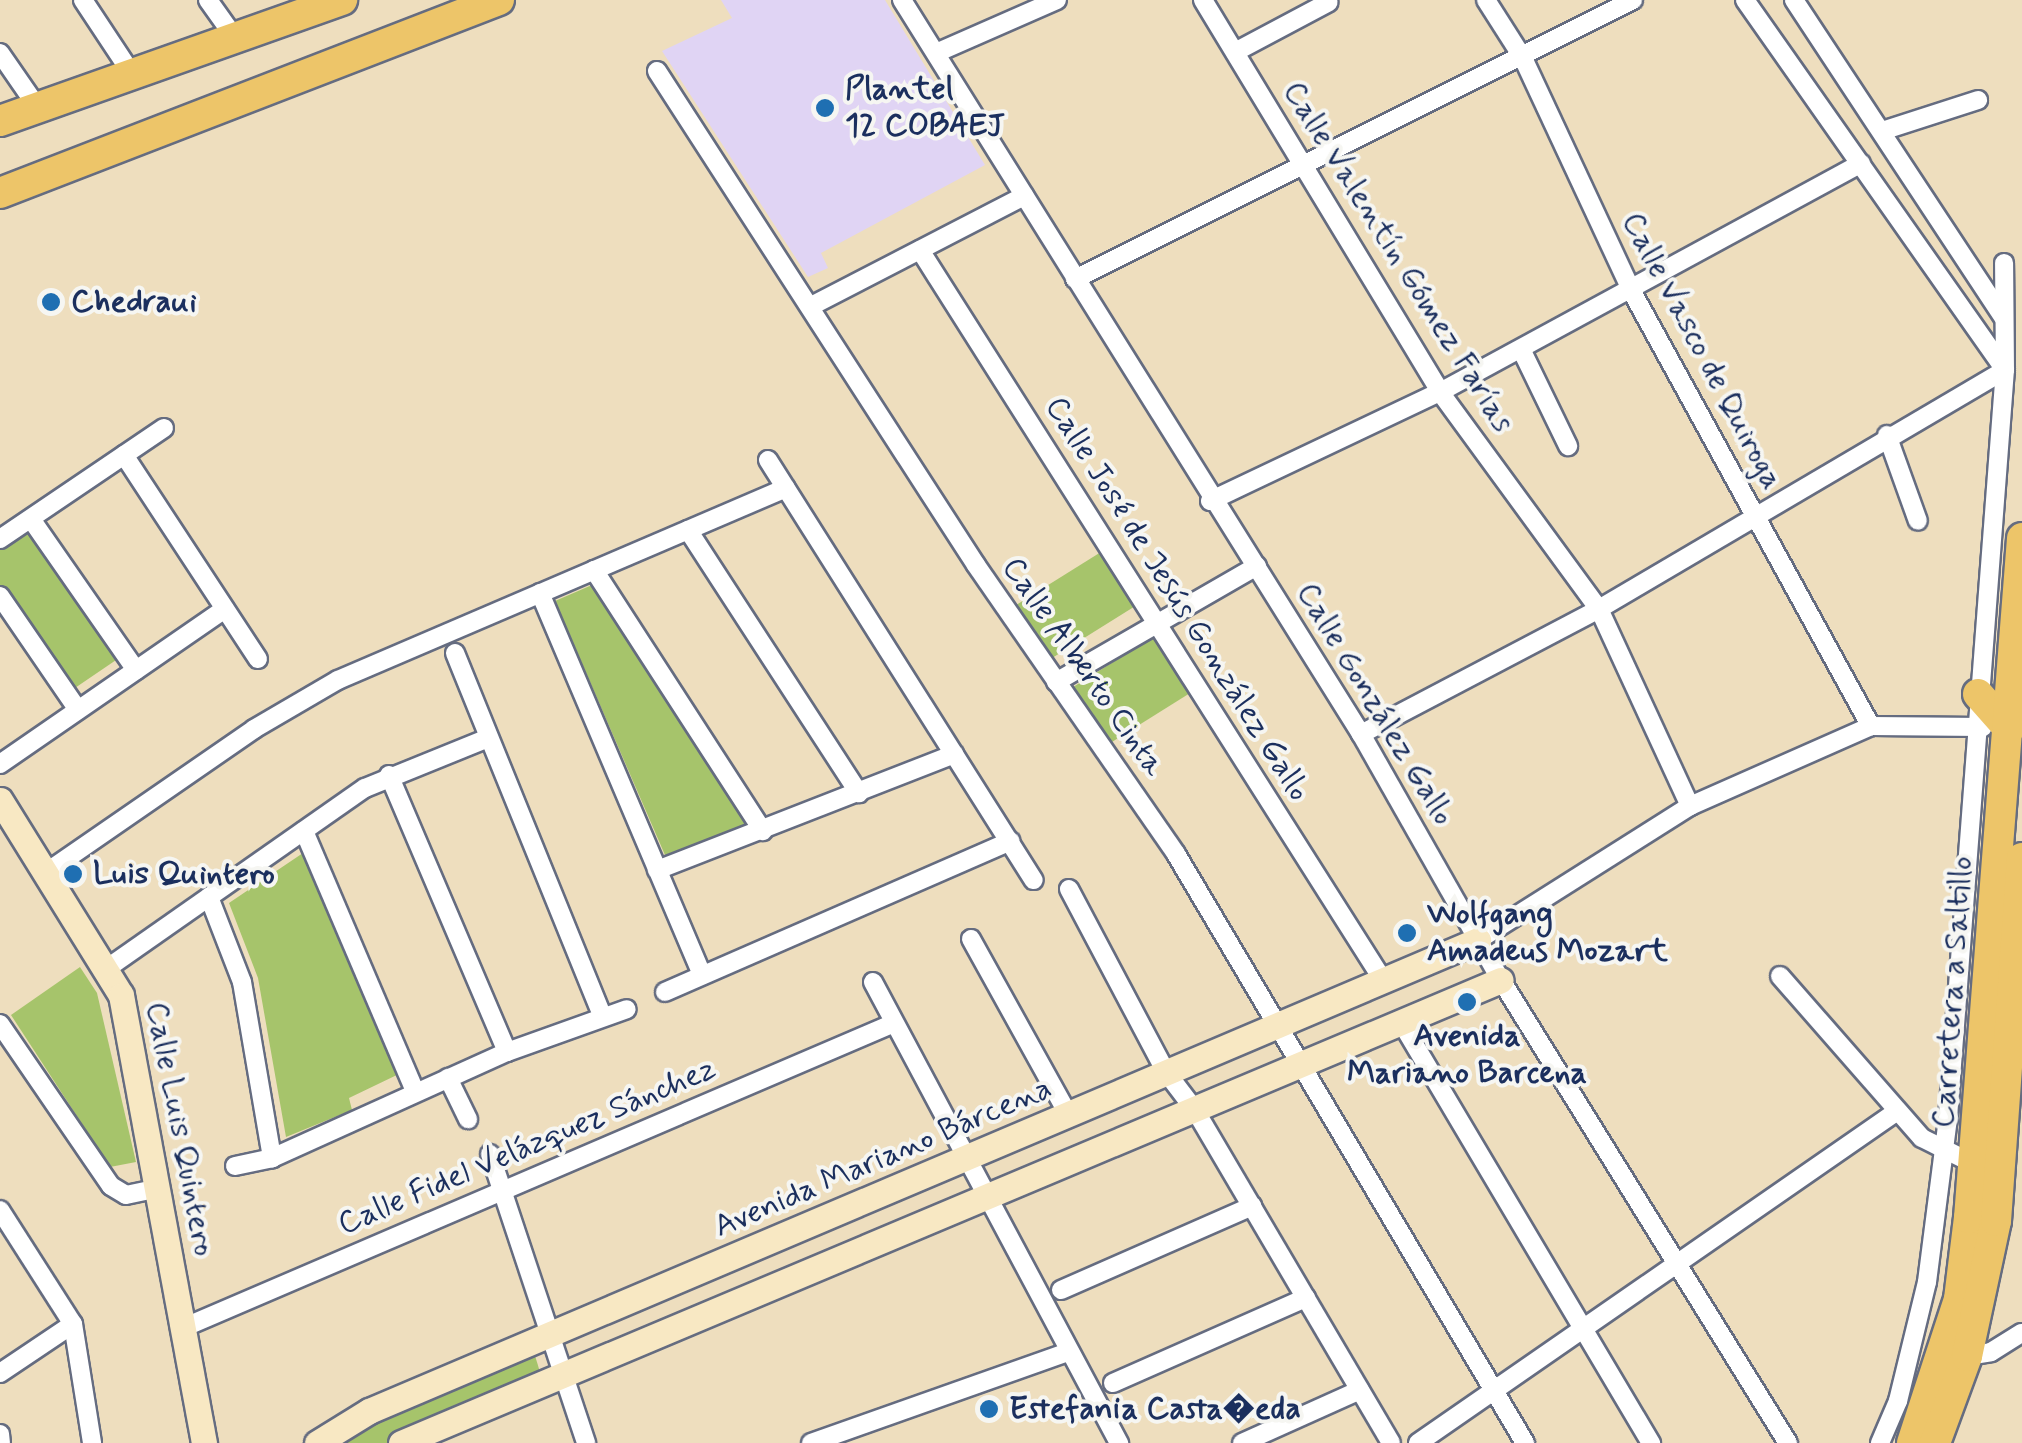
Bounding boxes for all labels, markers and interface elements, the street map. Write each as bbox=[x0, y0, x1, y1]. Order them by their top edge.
place label: Plantel 12 COBAEJ bbox=[845, 71, 1005, 146]
street label: Calle Valentín Gómez Farías bbox=[1276, 77, 1520, 437]
marker: Plantel 12 COBAEJ bbox=[814, 97, 836, 119]
street label: Calle Vasco de Quiroga bbox=[1614, 208, 1790, 494]
place label: Chedraui bbox=[71, 283, 197, 321]
marker: Chedraui bbox=[40, 291, 62, 313]
street label: Calle José de Jesús González Gallo bbox=[1037, 391, 1317, 807]
street label: Calle Alberto Cinta bbox=[992, 549, 1174, 785]
street label: Calle González Gallo bbox=[1288, 576, 1462, 832]
place label: Luis Quintero bbox=[93, 855, 277, 893]
street label: Carretera a Saltillo bbox=[1924, 856, 1982, 1128]
marker: Luis Quintero bbox=[62, 863, 84, 885]
place label: Wolfgang Amadeus Mozart bbox=[1427, 896, 1665, 971]
marker: Wolfgang Amadeus Mozart bbox=[1396, 922, 1418, 944]
marker: Avenida Mariano Barcena bbox=[1456, 991, 1478, 1013]
street label: Calle Luis Quintero bbox=[136, 997, 224, 1261]
place label: Avenida Mariano Barcena bbox=[1346, 1018, 1588, 1093]
street label: Calle Fidel Velázquez Sánchez bbox=[333, 1050, 721, 1244]
street label: Avenida Mariano Bárcena bbox=[707, 1069, 1059, 1247]
place label: Estefania Casta�eda bbox=[1009, 1390, 1302, 1428]
marker: Estefania Casta�eda bbox=[978, 1398, 1000, 1420]

